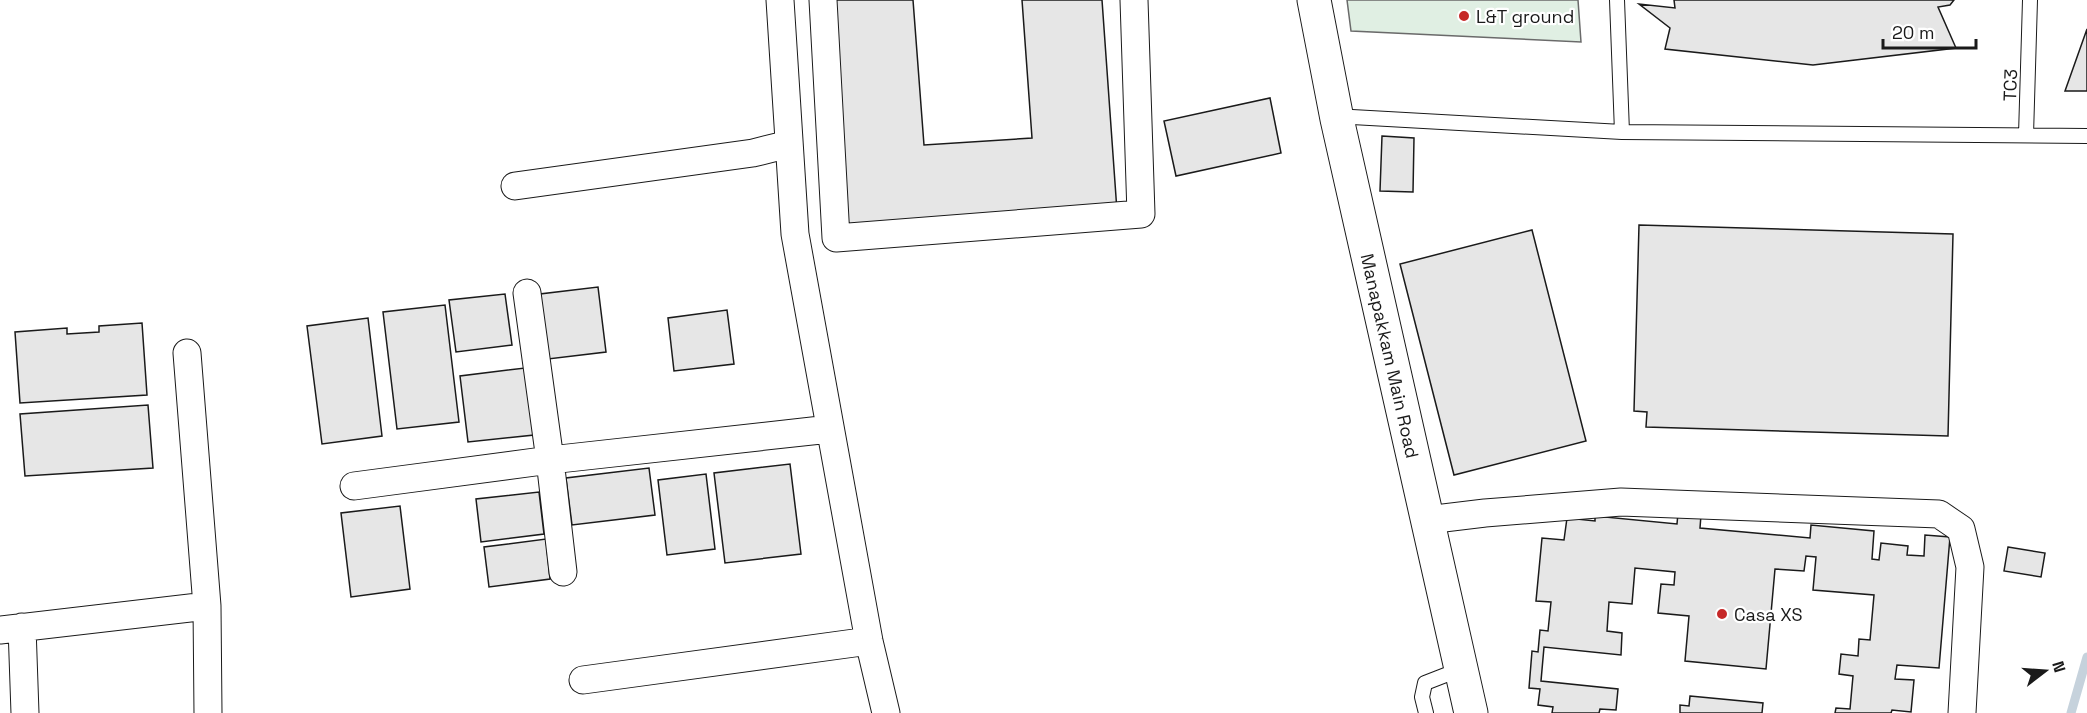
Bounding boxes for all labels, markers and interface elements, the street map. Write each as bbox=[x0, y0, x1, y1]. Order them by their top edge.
place label: L&T ground bbox=[1476, 5, 1574, 28]
marker: L&T ground bbox=[1457, 9, 1471, 23]
scale bar bbox=[1883, 12, 1976, 50]
text: 20 m bbox=[1892, 21, 1935, 44]
street label: TC3 bbox=[1998, 68, 2022, 102]
street label: Manapakkam Main Road bbox=[1356, 251, 1425, 460]
place label: Casa XS bbox=[1734, 603, 1803, 626]
marker: Casa XS bbox=[1715, 607, 1729, 621]
north arrow bbox=[2015, 641, 2075, 701]
text: N bbox=[2047, 659, 2070, 675]

